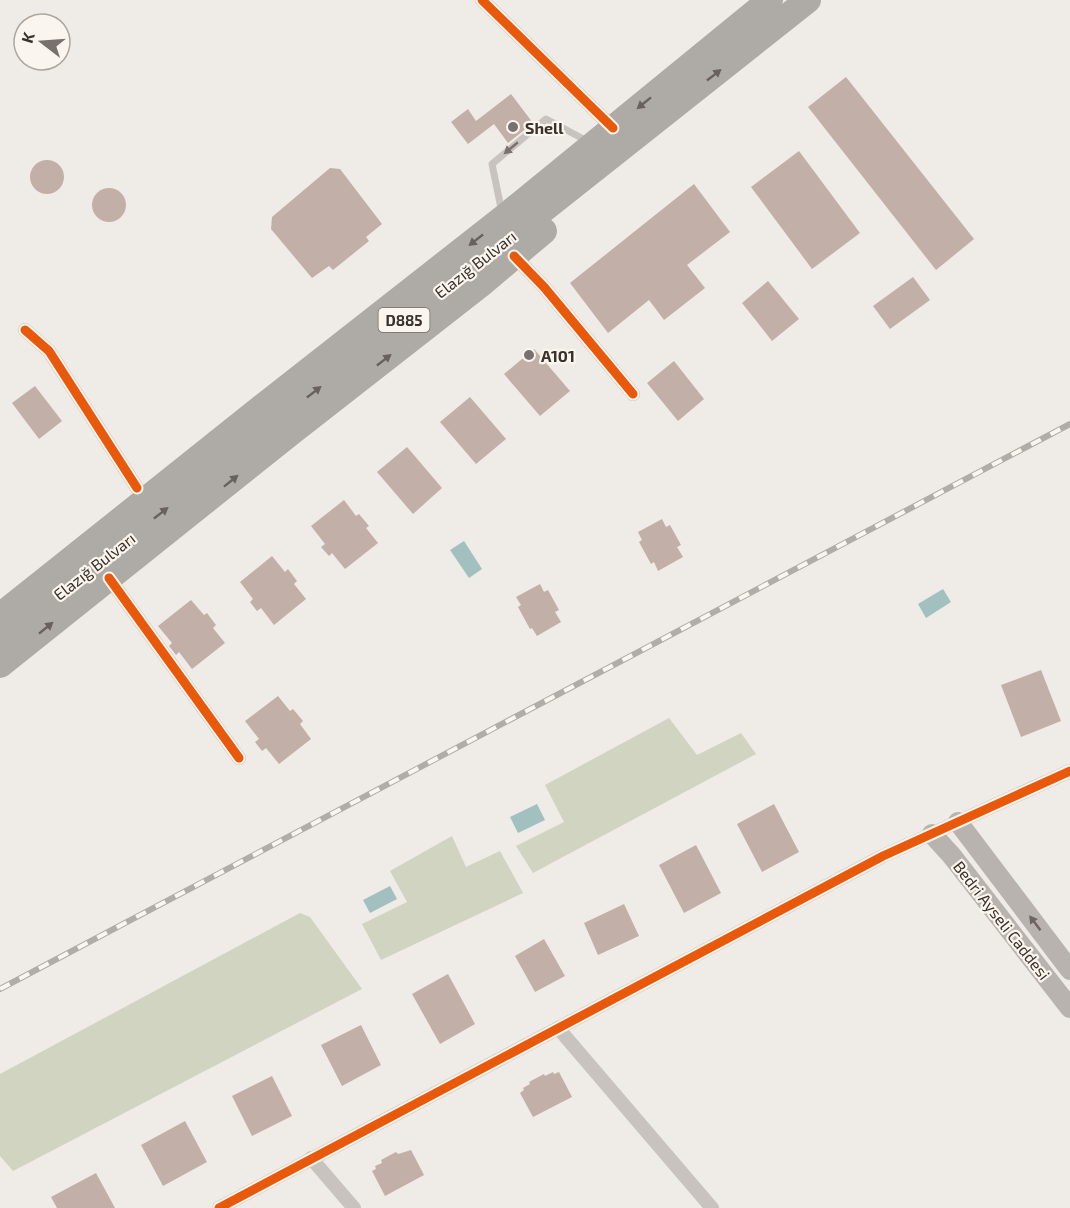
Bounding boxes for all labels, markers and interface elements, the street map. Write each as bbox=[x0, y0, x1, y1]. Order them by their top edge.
north arrow bbox=[12, 12, 72, 72]
text: K bbox=[17, 29, 38, 45]
one-way arrow bbox=[706, 68, 722, 81]
one-way arrow bbox=[636, 97, 652, 110]
place label: Shell bbox=[525, 118, 564, 137]
marker: Shell bbox=[506, 120, 520, 134]
one-way arrow bbox=[503, 142, 519, 155]
street label: Elazığ Bulvarı bbox=[430, 226, 520, 302]
one-way arrow bbox=[468, 233, 484, 246]
road number: D885 bbox=[378, 308, 430, 332]
place label: A101 bbox=[541, 346, 575, 365]
marker: A101 bbox=[522, 348, 536, 362]
one-way arrow bbox=[376, 354, 392, 367]
one-way arrow bbox=[306, 385, 322, 398]
one-way arrow bbox=[223, 474, 239, 487]
one-way arrow bbox=[153, 506, 169, 519]
street label: Elazığ Bulvarı bbox=[49, 528, 139, 604]
one-way arrow bbox=[38, 623, 53, 635]
street label: Bedri Ayseli Caddesi bbox=[950, 857, 1054, 983]
one-way arrow bbox=[1029, 916, 1041, 931]

